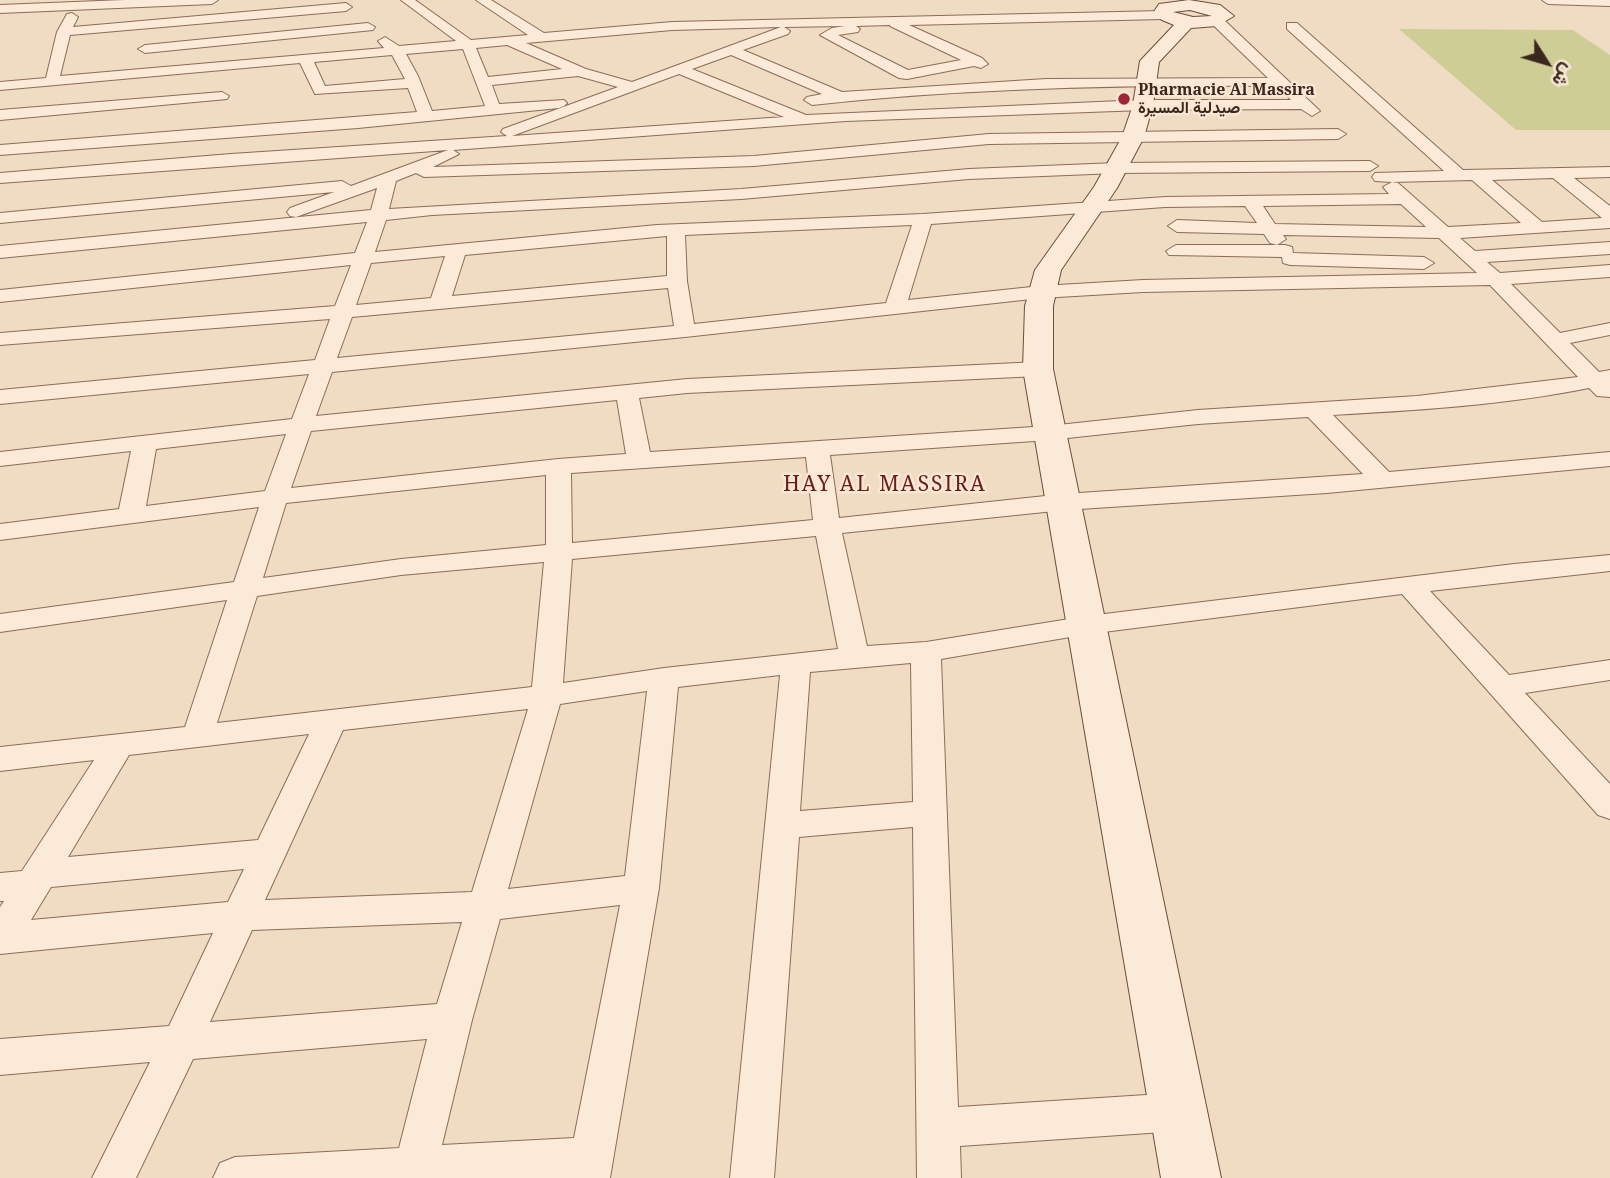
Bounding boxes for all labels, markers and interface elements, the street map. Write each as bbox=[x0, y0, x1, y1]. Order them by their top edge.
north arrow bbox=[1512, 28, 1582, 98]
text: ش bbox=[1547, 59, 1581, 93]
place label: Pharmacie Al Massira صيدلية المسيرة bbox=[1138, 80, 1315, 118]
marker: Pharmacie Al Massira صيدلية المسيرة bbox=[1116, 91, 1132, 107]
district label: HAY AL MASSIRA bbox=[785, 472, 985, 498]

